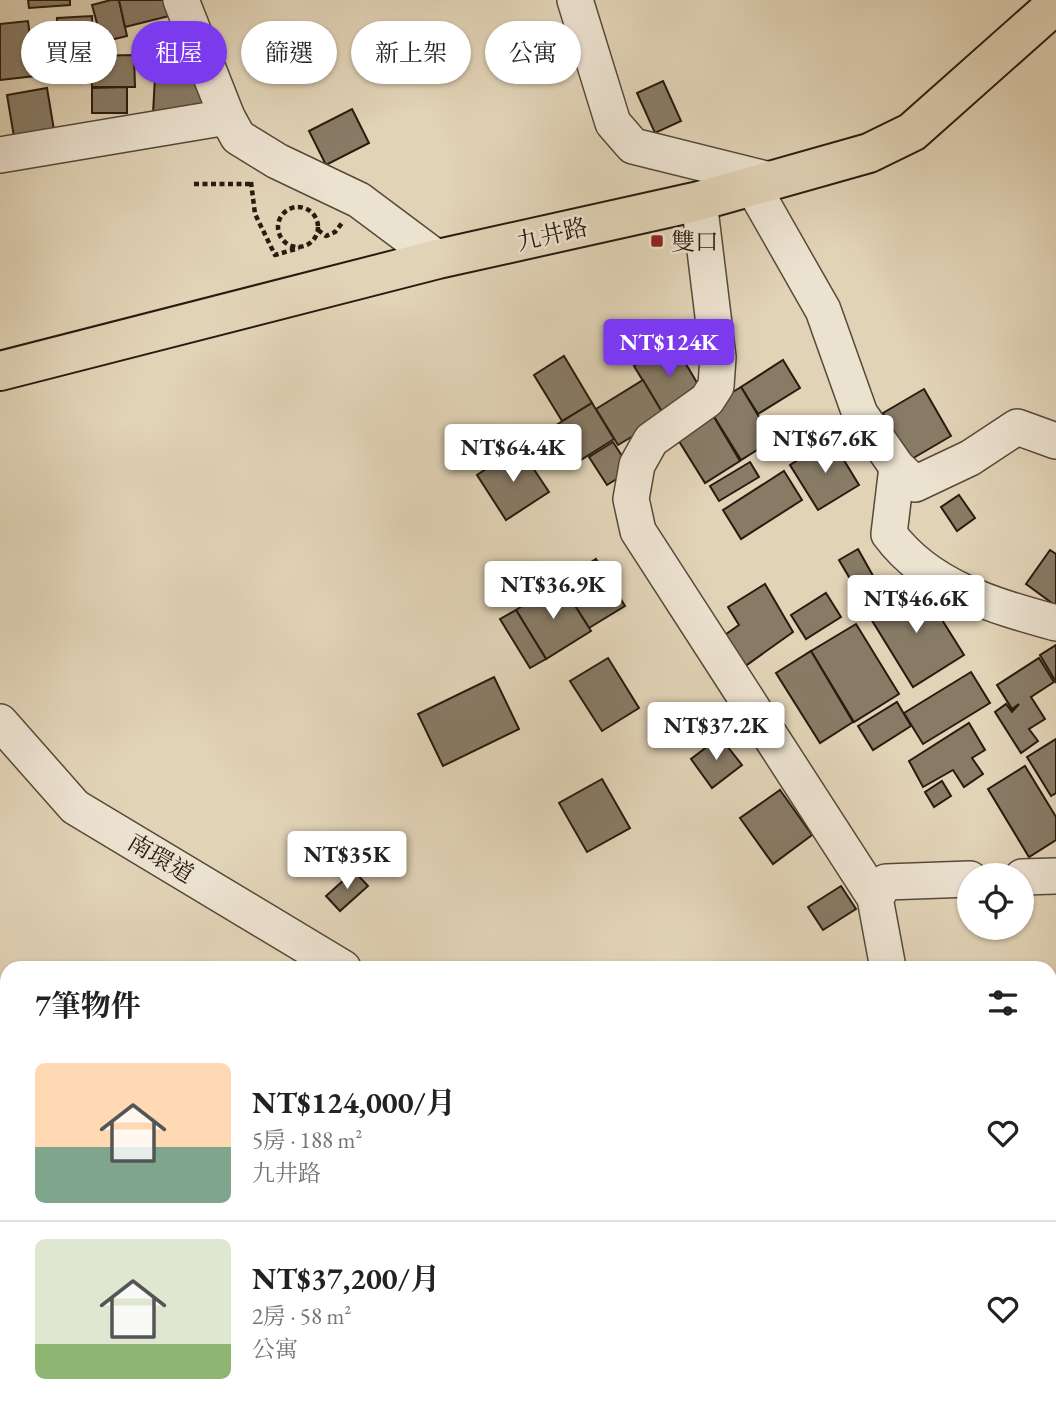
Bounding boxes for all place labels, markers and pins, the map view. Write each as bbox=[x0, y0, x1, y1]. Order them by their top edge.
place label: 雙口 bbox=[671, 226, 719, 257]
marker: 雙口 bbox=[649, 233, 665, 249]
pin: NT$124K bbox=[604, 320, 734, 379]
pin: NT$67.6K bbox=[753, 416, 897, 475]
pin: NT$64.4K bbox=[441, 424, 585, 484]
pin: NT$36.9K bbox=[481, 562, 625, 621]
pin: NT$46.6K bbox=[844, 576, 988, 635]
pin: NT$37.2K bbox=[644, 702, 788, 762]
pin: NT$35K bbox=[290, 832, 404, 891]

